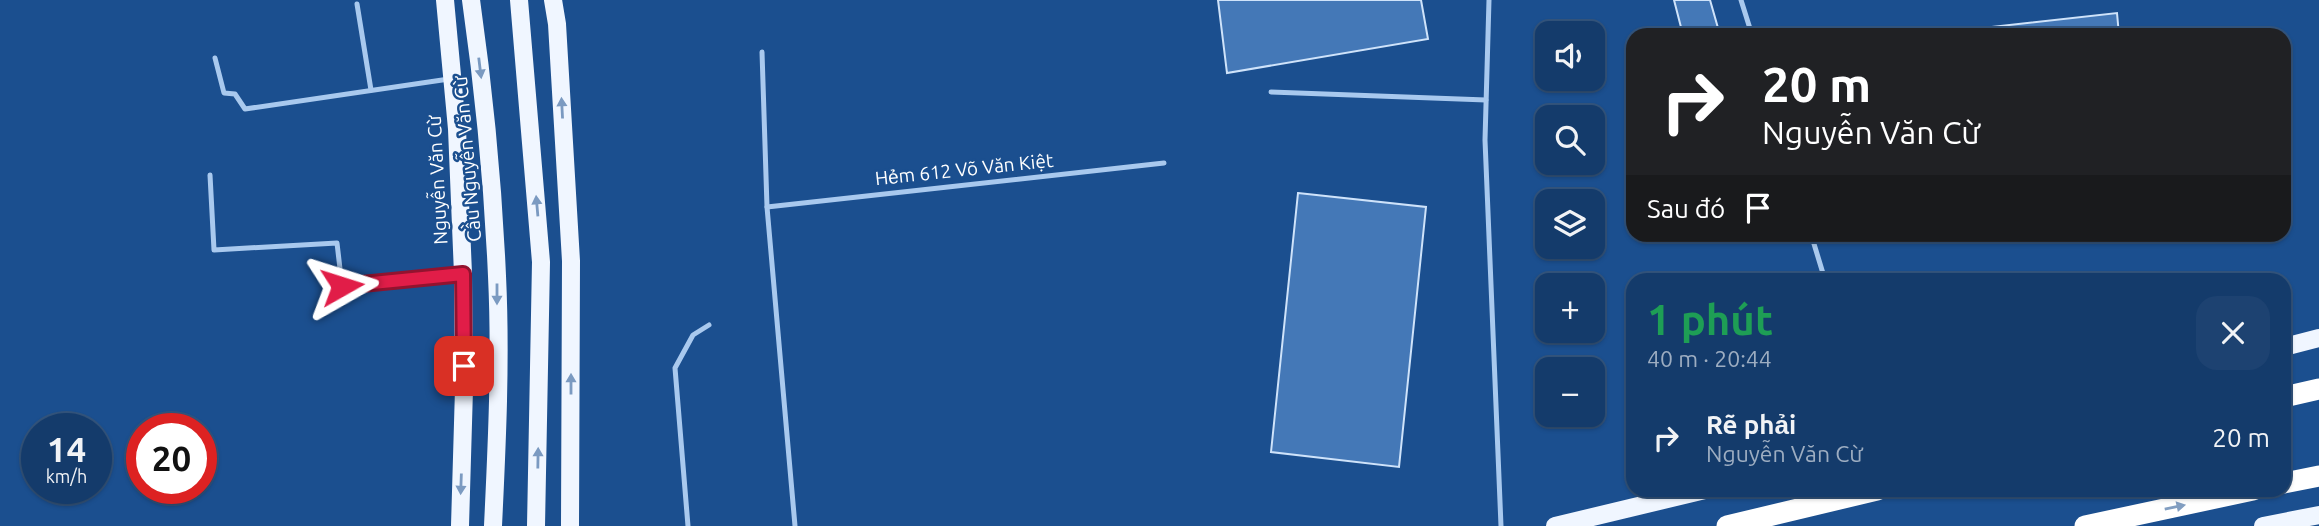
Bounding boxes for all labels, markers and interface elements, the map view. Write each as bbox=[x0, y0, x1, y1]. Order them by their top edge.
map controls bbox=[1535, 21, 1605, 427]
button: sound bbox=[1535, 21, 1605, 91]
icon: right bbox=[1647, 56, 1738, 147]
text: 20 m bbox=[1762, 56, 1871, 111]
one-way arrow bbox=[475, 57, 486, 79]
street label: Cầu Nguyễn Văn Cừ bbox=[447, 74, 485, 243]
one-way arrow bbox=[556, 97, 567, 119]
button: search bbox=[1535, 105, 1605, 175]
street label: Nguyễn Văn Cừ bbox=[421, 114, 451, 245]
text: Nguyễn Văn Cừ bbox=[1762, 114, 1980, 150]
street label: Hẻm 612 Võ Văn Kiệt bbox=[874, 149, 1055, 189]
button: layers bbox=[1535, 189, 1605, 259]
icon: arrive bbox=[1739, 189, 1777, 227]
text: Sau đó bbox=[1647, 194, 1725, 223]
one-way arrow bbox=[531, 195, 542, 217]
position arrow bbox=[305, 249, 379, 323]
button: + bbox=[1535, 273, 1605, 343]
one-way arrow bbox=[491, 284, 503, 306]
text: 1 phút bbox=[1647, 296, 1773, 343]
button: close bbox=[2196, 296, 2270, 370]
pin bbox=[434, 336, 494, 396]
text: 40 m · 20:44 bbox=[1647, 346, 1772, 371]
icon: arrive bbox=[445, 347, 483, 385]
button: − bbox=[1535, 357, 1605, 427]
one-way arrow bbox=[565, 373, 577, 395]
text: Rẽ phải bbox=[1706, 410, 1796, 439]
speed limit sign: 20 bbox=[126, 413, 217, 504]
icon: right bbox=[1647, 419, 1685, 457]
text: 20 m bbox=[2212, 423, 2270, 452]
text: 14 bbox=[47, 429, 86, 469]
text: Nguyễn Văn Cừ bbox=[1706, 441, 1863, 466]
one-way arrow bbox=[532, 447, 543, 469]
text: km/h bbox=[46, 466, 87, 486]
one-way arrow bbox=[455, 473, 467, 495]
one-way arrow bbox=[2164, 501, 2186, 512]

